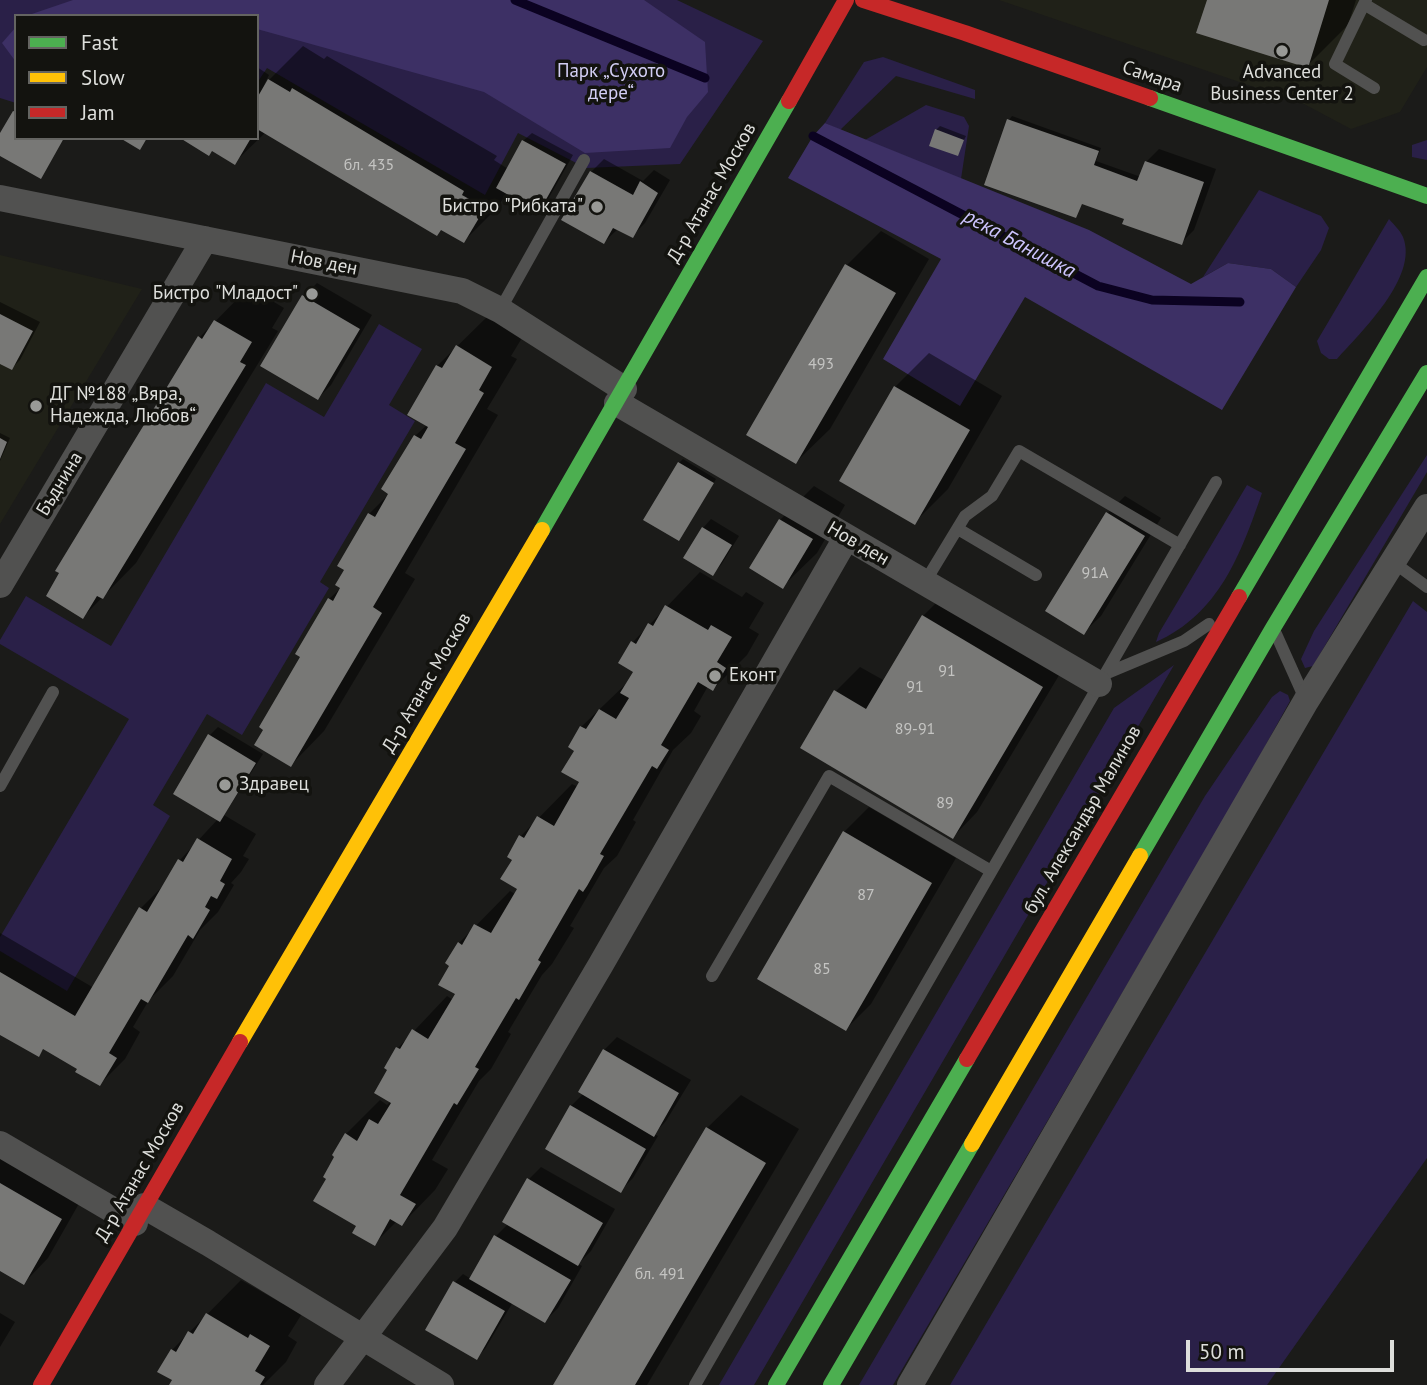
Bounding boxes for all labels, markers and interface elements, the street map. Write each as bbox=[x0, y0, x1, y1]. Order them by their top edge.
legend bbox=[14, 14, 259, 140]
text: Fast bbox=[81, 29, 118, 56]
marker: Advanced Business Center 2 bbox=[1274, 43, 1290, 59]
street label: Самара bbox=[1119, 56, 1185, 98]
park label: Парк „Сухото дере“ bbox=[557, 61, 665, 105]
place label: Advanced Business Center 2 bbox=[1210, 62, 1354, 106]
text: Slow bbox=[81, 64, 125, 91]
text: Jam bbox=[81, 99, 115, 126]
street label: Д-р Атанас Москов bbox=[663, 119, 761, 267]
house number: бл. 435 bbox=[344, 155, 394, 175]
place label: Бистро "Рибката" bbox=[442, 196, 583, 218]
marker: Бистро "Рибката" bbox=[589, 199, 605, 215]
water label: река Банишка bbox=[959, 204, 1079, 284]
street label: Нов ден bbox=[289, 245, 359, 281]
place label: Бистро "Младост" bbox=[153, 283, 298, 305]
marker: Бистро "Младост" bbox=[304, 286, 320, 302]
house number: 493 bbox=[808, 354, 834, 374]
place label: ДГ №188 „Вяра, Надежда, Любов“ bbox=[50, 384, 196, 428]
marker: ДГ №188 „Вяра, Надежда, Любов“ bbox=[28, 398, 44, 414]
street label: Бъднина bbox=[32, 448, 88, 520]
street label: Нов ден bbox=[823, 517, 893, 571]
house number: 91А bbox=[1082, 563, 1108, 583]
street label: Д-р Атанас Москов bbox=[378, 609, 476, 757]
house number: 91 bbox=[938, 661, 956, 681]
place label: Еконт bbox=[729, 665, 776, 687]
marker: Еконт bbox=[707, 668, 723, 684]
house number: 91 bbox=[906, 677, 924, 697]
house number: 89-91 bbox=[895, 719, 935, 739]
street label: бул. Александър Малинов bbox=[1020, 722, 1146, 918]
place label: Здравец bbox=[239, 774, 309, 796]
marker: Здравец bbox=[217, 777, 233, 793]
house number: 89 bbox=[936, 793, 954, 813]
house number: 87 bbox=[857, 885, 875, 905]
house number: 85 bbox=[813, 959, 831, 979]
street label: Д-р Атанас Москов bbox=[91, 1098, 189, 1246]
house number: бл. 491 bbox=[635, 1264, 685, 1284]
scale bar bbox=[1189, 1326, 1397, 1370]
text: 50 m bbox=[1199, 1338, 1245, 1365]

